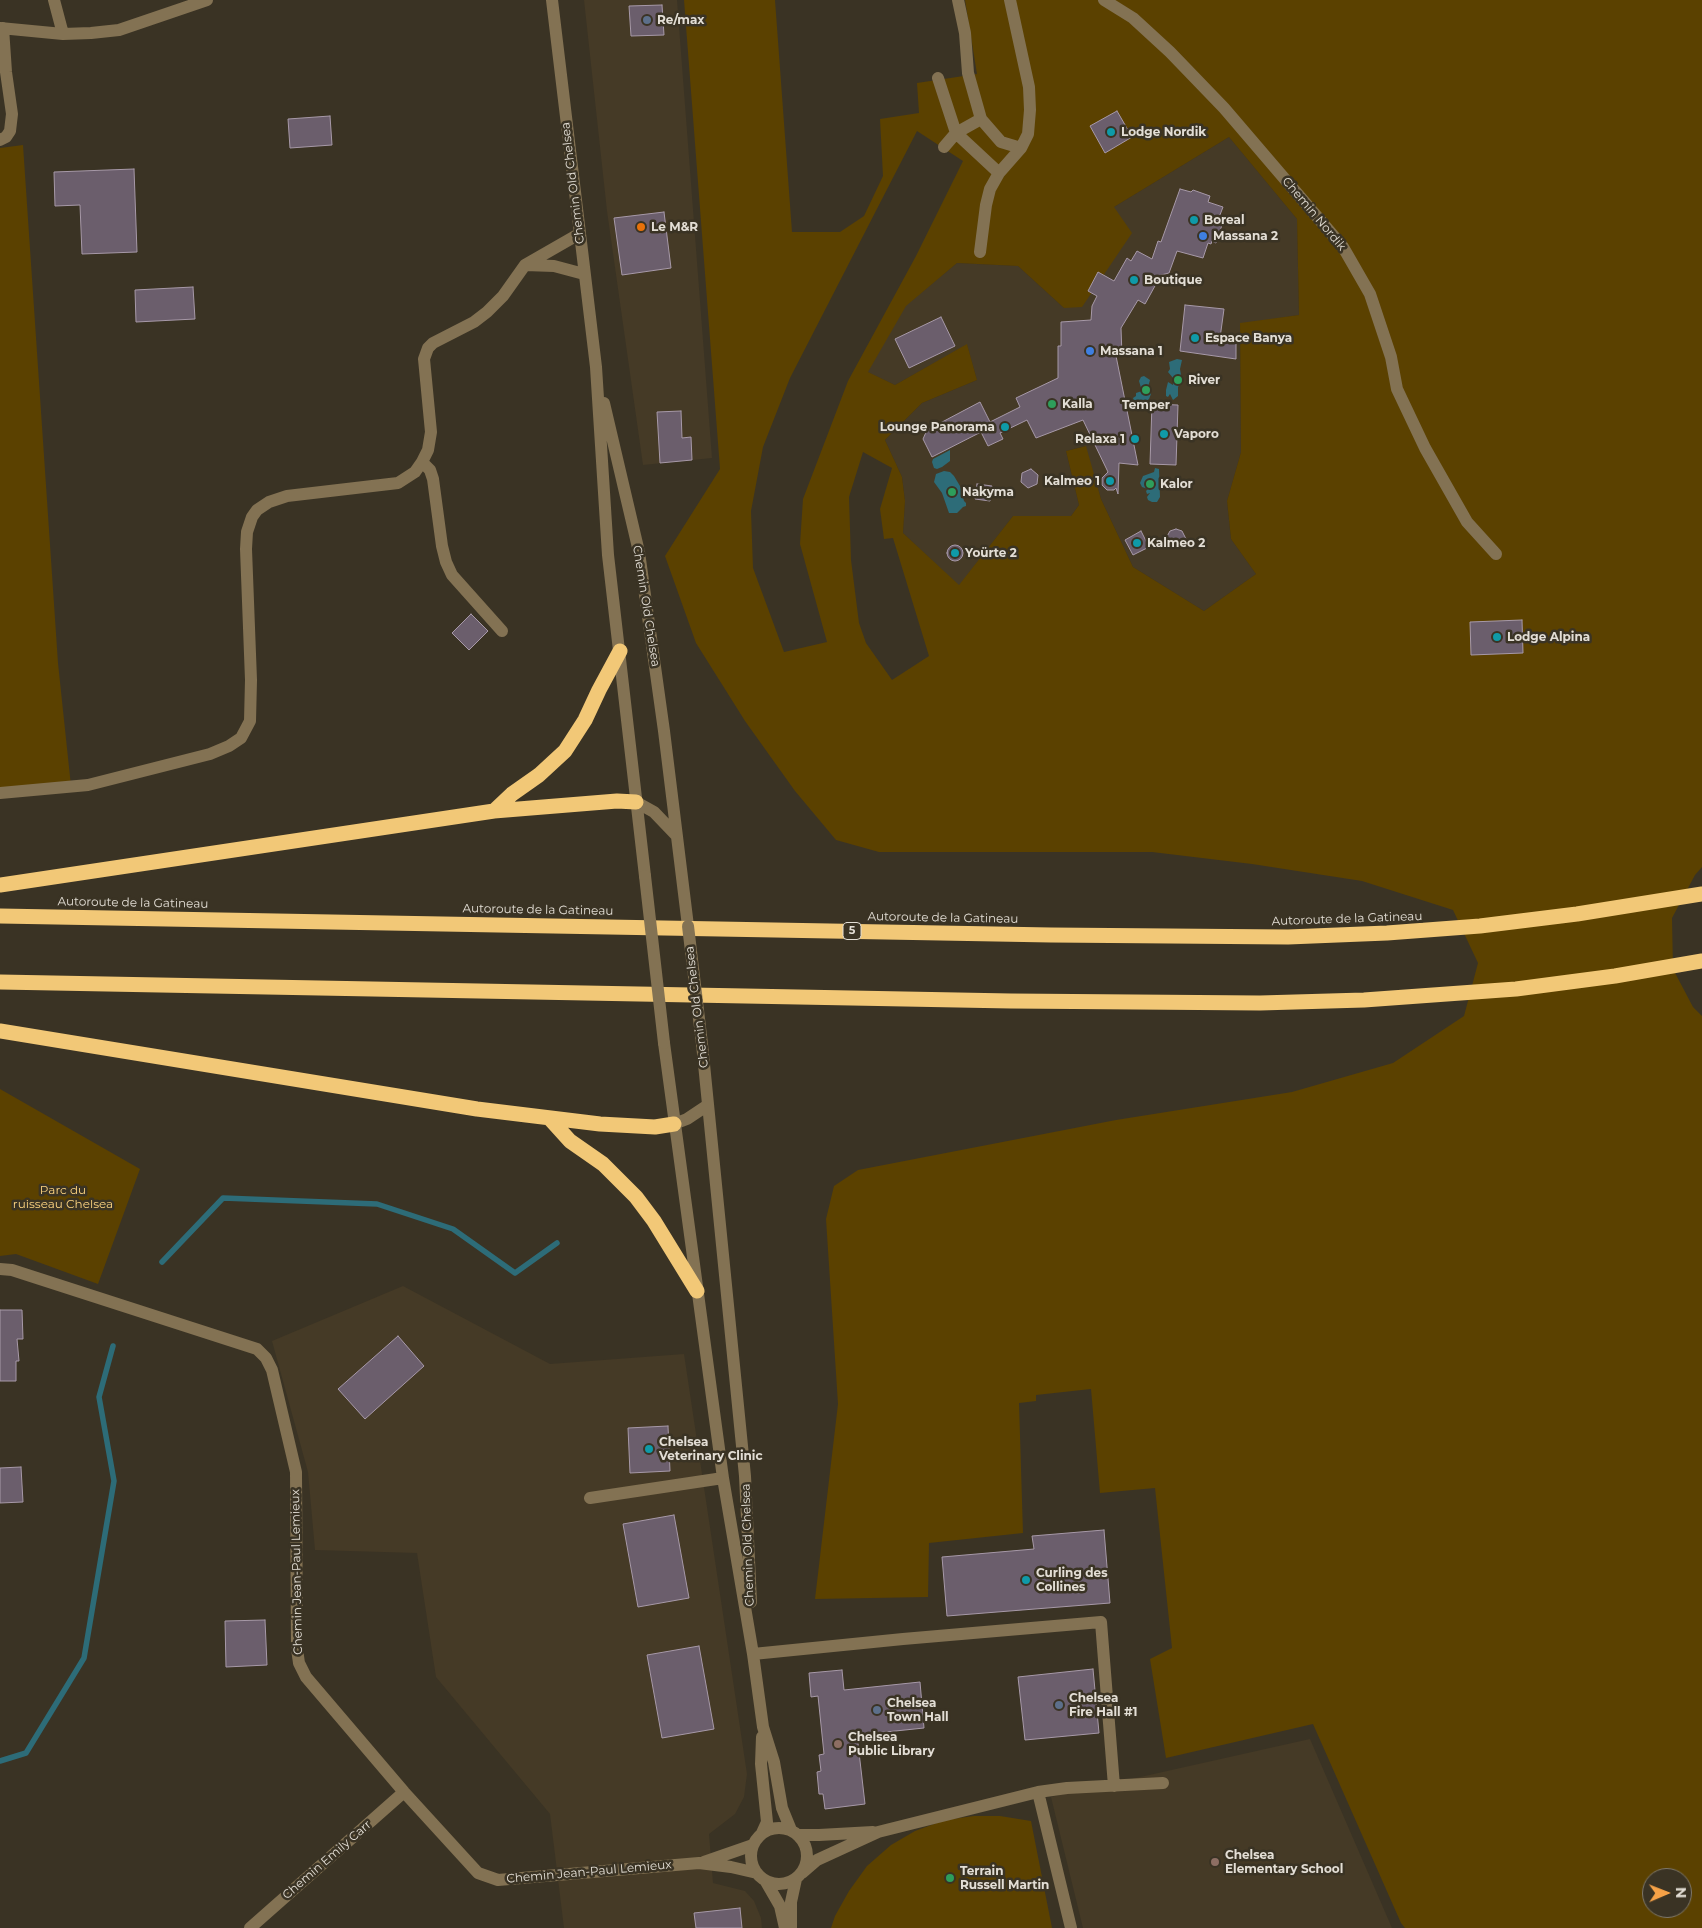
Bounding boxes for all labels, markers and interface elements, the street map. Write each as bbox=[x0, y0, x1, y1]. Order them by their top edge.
place label: Re/max bbox=[657, 13, 704, 27]
marker: Re/max bbox=[641, 14, 653, 26]
street label: Chemin Old Chelsea bbox=[558, 121, 588, 245]
place label: Lodge Nordik bbox=[1121, 125, 1206, 139]
marker: Lodge Nordik bbox=[1105, 126, 1117, 138]
street label: Chemin Nordik bbox=[1279, 174, 1349, 254]
place label: Boreal bbox=[1204, 213, 1245, 227]
marker: Boreal bbox=[1188, 214, 1200, 226]
place label: Le M&R bbox=[651, 220, 698, 234]
marker: Le M&R bbox=[635, 221, 647, 233]
place label: Massana 2 bbox=[1213, 229, 1278, 243]
marker: Massana 2 bbox=[1197, 230, 1209, 242]
place label: Boutique bbox=[1144, 273, 1202, 287]
marker: Boutique bbox=[1128, 274, 1140, 286]
place label: Espace Banya bbox=[1205, 331, 1292, 345]
marker: Espace Banya bbox=[1189, 332, 1201, 344]
place label: Massana 1 bbox=[1100, 344, 1163, 358]
marker: Massana 1 bbox=[1084, 345, 1096, 357]
place label: River bbox=[1188, 373, 1220, 387]
marker: River bbox=[1172, 374, 1184, 386]
marker: Temper bbox=[1140, 384, 1152, 396]
place label: Kalla bbox=[1062, 397, 1093, 411]
marker: Kalla bbox=[1046, 398, 1058, 410]
place label: Temper bbox=[1122, 398, 1170, 412]
place label: Lounge Panorama bbox=[880, 420, 995, 434]
marker: Lounge Panorama bbox=[999, 421, 1011, 433]
place label: Vaporo bbox=[1174, 427, 1219, 441]
marker: Vaporo bbox=[1158, 428, 1170, 440]
place label: Relaxa 1 bbox=[1075, 432, 1125, 446]
marker: Relaxa 1 bbox=[1129, 433, 1141, 445]
place label: Kalmeo 1 bbox=[1044, 474, 1100, 488]
marker: Kalmeo 1 bbox=[1104, 475, 1116, 487]
place label: Kalor bbox=[1160, 477, 1193, 491]
marker: Kalor bbox=[1144, 478, 1156, 490]
place label: Nakyma bbox=[962, 485, 1014, 499]
marker: Nakyma bbox=[946, 486, 958, 498]
place label: Kalmeo 2 bbox=[1147, 536, 1205, 550]
marker: Kalmeo 2 bbox=[1131, 537, 1143, 549]
street label: Chemin Old Chelsea bbox=[629, 544, 663, 668]
place label: Yoürte 2 bbox=[965, 546, 1017, 560]
marker: Yoürte 2 bbox=[949, 547, 961, 559]
place label: Lodge Alpina bbox=[1507, 630, 1590, 644]
marker: Lodge Alpina bbox=[1491, 631, 1503, 643]
street label: Autoroute de la Gatineau bbox=[58, 894, 208, 912]
street label: Autoroute de la Gatineau bbox=[463, 901, 613, 919]
street label: Autoroute de la Gatineau bbox=[868, 909, 1018, 927]
street label: Autoroute de la Gatineau bbox=[1271, 909, 1423, 929]
road number: 5 bbox=[843, 922, 861, 939]
street label: Chemin Old Chelsea bbox=[682, 945, 712, 1069]
park label: Parc du ruisseau Chelsea bbox=[13, 1183, 113, 1211]
place label: Chelsea Veterinary Clinic bbox=[659, 1435, 763, 1463]
marker: Chelsea Veterinary Clinic bbox=[643, 1443, 655, 1455]
street label: Chemin Old Chelsea bbox=[739, 1483, 757, 1607]
street label: Chemin Jean-Paul Lemieux bbox=[288, 1489, 306, 1655]
place label: Curling des Collines bbox=[1036, 1566, 1108, 1594]
marker: Curling des Collines bbox=[1020, 1574, 1032, 1586]
place label: Chelsea Fire Hall #1 bbox=[1069, 1691, 1137, 1719]
place label: Chelsea Town Hall bbox=[887, 1696, 949, 1724]
marker: Chelsea Fire Hall #1 bbox=[1053, 1699, 1065, 1711]
marker: Chelsea Town Hall bbox=[871, 1704, 883, 1716]
place label: Chelsea Public Library bbox=[848, 1730, 935, 1758]
marker: Chelsea Public Library bbox=[832, 1738, 844, 1750]
street label: Chemin Emily Carr bbox=[280, 1818, 374, 1902]
place label: Chelsea Elementary School bbox=[1225, 1848, 1343, 1876]
marker: Chelsea Elementary School bbox=[1209, 1856, 1221, 1868]
street label: Chemin Jean-Paul Lemieux bbox=[506, 1858, 672, 1886]
place label: Terrain Russell Martin bbox=[960, 1864, 1049, 1892]
north arrow bbox=[1642, 1868, 1692, 1918]
marker: Terrain Russell Martin bbox=[944, 1872, 956, 1884]
text: N bbox=[1672, 1887, 1690, 1899]

